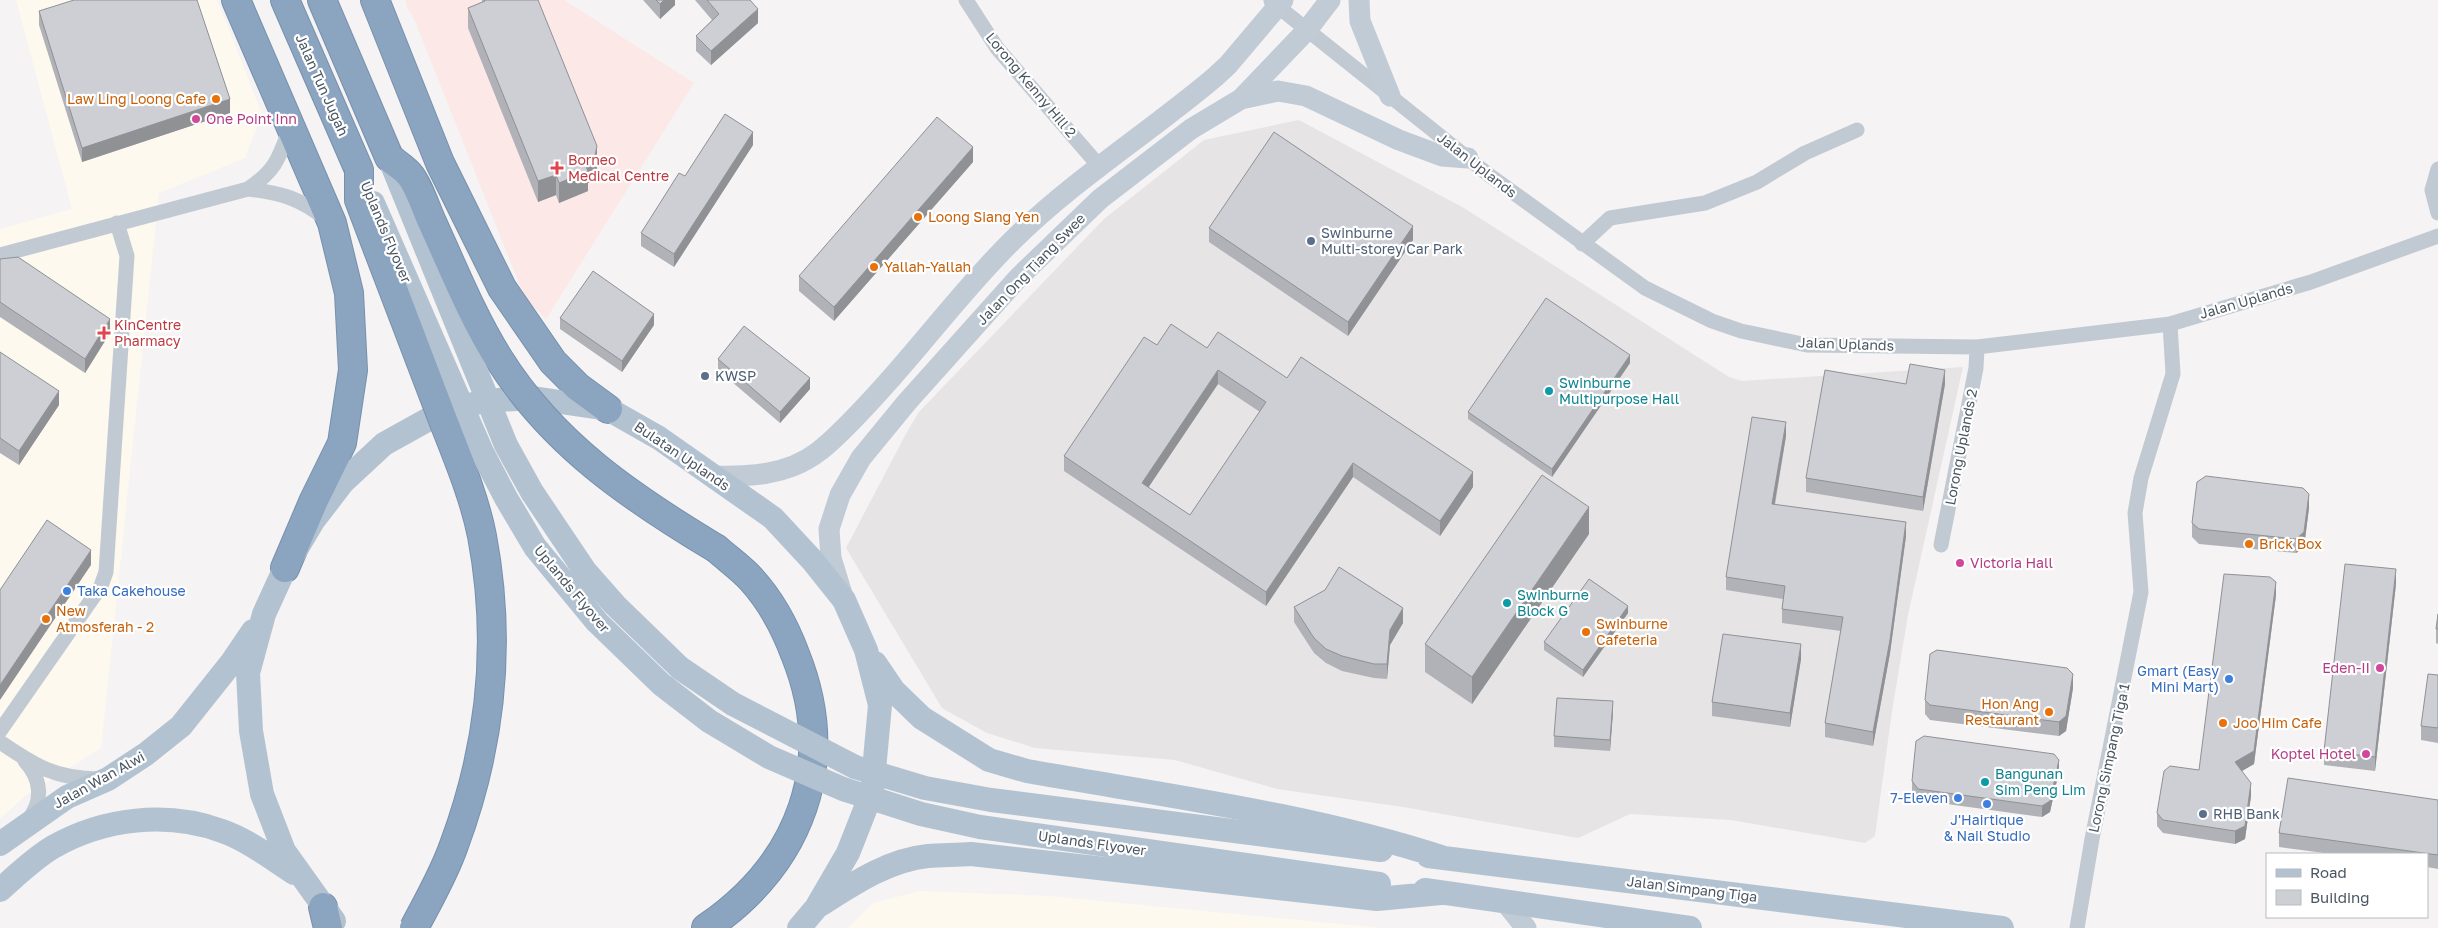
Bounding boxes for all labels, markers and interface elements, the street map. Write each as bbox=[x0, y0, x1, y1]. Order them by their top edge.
street label: Lorong Kenny Hill 2 bbox=[983, 29, 1080, 140]
street label: Jalan Tun Jugah bbox=[292, 31, 353, 138]
place label: Law Ling Loong Cafe bbox=[67, 90, 206, 107]
marker: Law Ling Loong Cafe bbox=[210, 93, 222, 105]
place label: One Point Inn bbox=[206, 110, 297, 127]
marker: One Point Inn bbox=[190, 113, 202, 125]
street label: Jalan Uplands bbox=[1434, 128, 1520, 201]
place label: Borneo Medical Centre bbox=[568, 151, 669, 184]
marker: Borneo Medical Centre bbox=[550, 161, 564, 175]
street label: Uplands Flyover bbox=[357, 178, 416, 286]
place label: Loong Siang Yen bbox=[928, 208, 1039, 225]
street label: Jalan Ong Tiang Swee bbox=[973, 209, 1088, 328]
marker: Loong Siang Yen bbox=[912, 211, 924, 223]
place label: Swinburne Multi-storey Car Park bbox=[1321, 224, 1463, 257]
marker: Swinburne Multi-storey Car Park bbox=[1305, 235, 1317, 247]
place label: Yallah-Yallah bbox=[884, 258, 971, 275]
marker: Yallah-Yallah bbox=[868, 261, 880, 273]
street label: Jalan Uplands bbox=[2197, 279, 2294, 322]
place label: KinCentre Pharmacy bbox=[114, 316, 181, 349]
marker: KinCentre Pharmacy bbox=[98, 327, 110, 339]
street label: Jalan Uplands bbox=[1798, 333, 1894, 354]
place label: KWSP bbox=[715, 367, 756, 384]
marker: KWSP bbox=[699, 370, 711, 382]
place label: Swinburne Multipurpose Hall bbox=[1559, 374, 1679, 407]
marker: Swinburne Multipurpose Hall bbox=[1543, 385, 1555, 397]
street label: Lorong Uplands 2 bbox=[1941, 387, 1980, 507]
street label: Bulatan Uplands bbox=[631, 417, 733, 494]
place label: Brick Box bbox=[2259, 535, 2322, 552]
marker: Brick Box bbox=[2243, 538, 2255, 550]
street label: Uplands Flyover bbox=[531, 542, 614, 636]
place label: Victoria Hall bbox=[1970, 554, 2053, 571]
marker: Victoria Hall bbox=[1954, 557, 1966, 569]
place label: Taka Cakehouse bbox=[77, 582, 186, 599]
marker: Taka Cakehouse bbox=[61, 585, 73, 597]
place label: Swinburne Block G bbox=[1517, 586, 1589, 619]
marker: Swinburne Block G bbox=[1501, 597, 1513, 609]
place label: New Atmosferah - 2 bbox=[56, 602, 154, 635]
marker: New Atmosferah - 2 bbox=[40, 613, 52, 625]
place label: Swinburne Cafeteria bbox=[1596, 615, 1668, 648]
marker: Swinburne Cafeteria bbox=[1580, 626, 1592, 638]
place label: Eden-II bbox=[2322, 659, 2370, 676]
place label: Gmart (Easy Mini Mart) bbox=[2137, 662, 2219, 695]
marker: Eden-II bbox=[2374, 662, 2386, 674]
marker: Gmart (Easy Mini Mart) bbox=[2223, 673, 2235, 685]
street label: Lorong Simpang Tiga 1 bbox=[2084, 681, 2133, 834]
place label: Hon Ang Restaurant bbox=[1965, 695, 2039, 728]
marker: Hon Ang Restaurant bbox=[2043, 706, 2055, 718]
place label: Joo Him Cafe bbox=[2233, 714, 2322, 731]
marker: Joo Him Cafe bbox=[2217, 717, 2229, 729]
place label: Koptel Hotel bbox=[2271, 745, 2356, 762]
street label: Jalan Wan Alwi bbox=[50, 747, 147, 812]
marker: Koptel Hotel bbox=[2360, 748, 2372, 760]
place label: Bangunan Sim Peng Lim bbox=[1995, 765, 2086, 798]
marker: Bangunan Sim Peng Lim bbox=[1979, 776, 1991, 788]
place label: 7-Eleven bbox=[1890, 789, 1948, 806]
marker: 7-Eleven bbox=[1952, 792, 1964, 804]
marker: J'Hairtique & Nail Studio bbox=[1981, 798, 1993, 810]
place label: RHB Bank bbox=[2213, 805, 2280, 822]
marker: RHB Bank bbox=[2197, 808, 2209, 820]
place label: J'Hairtique & Nail Studio bbox=[1944, 811, 2030, 844]
street label: Uplands Flyover bbox=[1037, 827, 1148, 859]
legend bbox=[2266, 853, 2428, 918]
text: Road bbox=[2310, 863, 2347, 881]
street label: Jalan Simpang Tiga bbox=[1626, 872, 1758, 905]
text: Building bbox=[2310, 888, 2370, 906]

